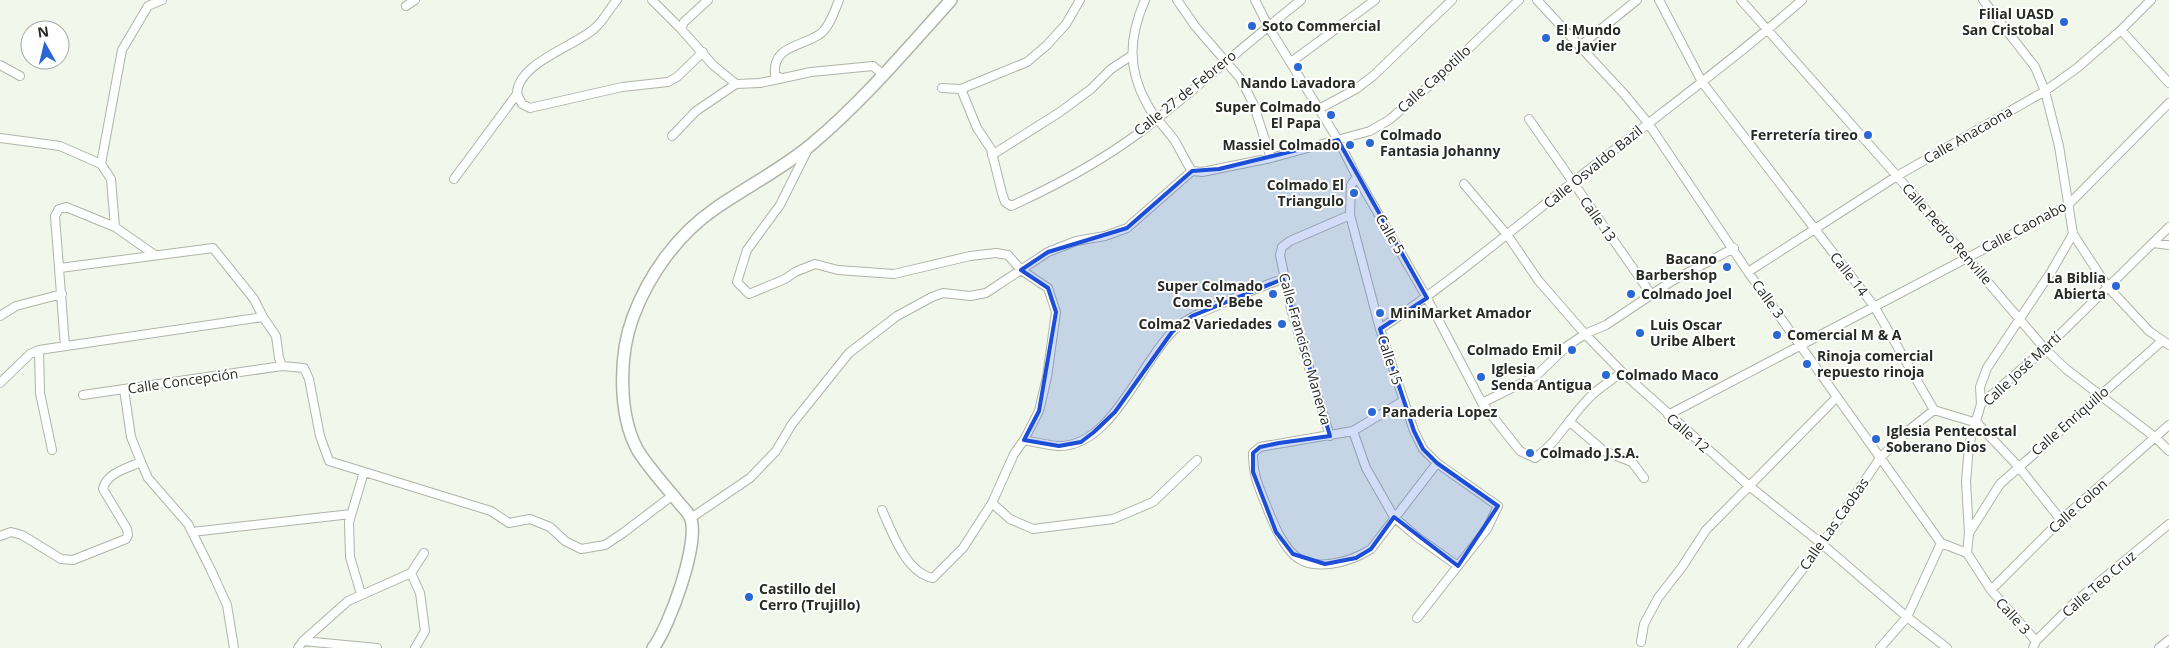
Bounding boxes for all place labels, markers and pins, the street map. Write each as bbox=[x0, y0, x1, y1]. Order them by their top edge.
place label: Filial UASD San Cristobal bbox=[1962, 4, 2054, 39]
place label: Soto Commercial bbox=[1262, 16, 1381, 35]
marker: Filial UASD San Cristobal bbox=[2058, 16, 2070, 28]
marker: Soto Commercial bbox=[1246, 20, 1258, 32]
place label: El Mundo de Javier bbox=[1556, 20, 1621, 55]
marker: El Mundo de Javier bbox=[1540, 32, 1552, 44]
marker: Nando Lavadora bbox=[1292, 61, 1304, 73]
place label: Nando Lavadora bbox=[1240, 73, 1356, 92]
place label: Super Colmado El Papa bbox=[1215, 97, 1321, 132]
marker: Super Colmado El Papa bbox=[1325, 109, 1337, 121]
place label: Colmado Fantasia Johanny bbox=[1380, 125, 1501, 160]
place label: Ferretería tireo bbox=[1750, 125, 1858, 144]
marker: Ferretería tireo bbox=[1862, 129, 1874, 141]
place label: Massiel Colmado bbox=[1222, 135, 1340, 154]
marker: Colmado Fantasia Johanny bbox=[1364, 137, 1376, 149]
marker: Massiel Colmado bbox=[1344, 139, 1356, 151]
place label: Colmado El Triangulo bbox=[1267, 175, 1344, 210]
marker: Colmado El Triangulo bbox=[1348, 187, 1360, 199]
place label: Bacano Barbershop bbox=[1636, 249, 1717, 284]
marker: Bacano Barbershop bbox=[1721, 261, 1733, 273]
place label: La Biblia Abierta bbox=[2046, 268, 2106, 303]
place label: Super Colmado Come Y Bebe bbox=[1157, 276, 1263, 311]
marker: La Biblia Abierta bbox=[2110, 280, 2122, 292]
place label: Colmado Joel bbox=[1641, 284, 1732, 303]
marker: Super Colmado Come Y Bebe bbox=[1267, 288, 1279, 300]
marker: Colmado Joel bbox=[1625, 288, 1637, 300]
place label: MiniMarket Amador bbox=[1390, 303, 1532, 322]
marker: MiniMarket Amador bbox=[1374, 307, 1386, 319]
place label: Colma2 Variedades bbox=[1138, 314, 1272, 333]
place label: Luis Oscar Uribe Albert bbox=[1650, 315, 1735, 350]
marker: Colma2 Variedades bbox=[1276, 318, 1288, 330]
place label: Comercial M & A bbox=[1787, 325, 1902, 344]
marker: Luis Oscar Uribe Albert bbox=[1634, 327, 1646, 339]
marker: Comercial M & A bbox=[1771, 329, 1783, 341]
place label: Colmado Emil bbox=[1467, 340, 1562, 359]
marker: Colmado Emil bbox=[1566, 344, 1578, 356]
place label: Rinoja comercial repuesto rinoja bbox=[1817, 346, 1933, 381]
marker: Rinoja comercial repuesto rinoja bbox=[1801, 358, 1813, 370]
place label: Iglesia Senda Antigua bbox=[1491, 359, 1592, 394]
place label: Colmado Maco bbox=[1616, 365, 1719, 384]
marker: Colmado Maco bbox=[1600, 369, 1612, 381]
marker: Iglesia Senda Antigua bbox=[1475, 371, 1487, 383]
place label: Panaderia Lopez bbox=[1382, 402, 1497, 421]
marker: Panaderia Lopez bbox=[1366, 406, 1378, 418]
place label: Iglesia Pentecostal Soberano Dios bbox=[1886, 421, 2017, 456]
marker: Iglesia Pentecostal Soberano Dios bbox=[1870, 433, 1882, 445]
place label: Colmado J.S.A. bbox=[1540, 443, 1639, 462]
marker: Colmado J.S.A. bbox=[1524, 447, 1536, 459]
place label: Castillo del Cerro (Trujillo) bbox=[759, 579, 860, 614]
marker: Castillo del Cerro (Trujillo) bbox=[743, 591, 755, 603]

